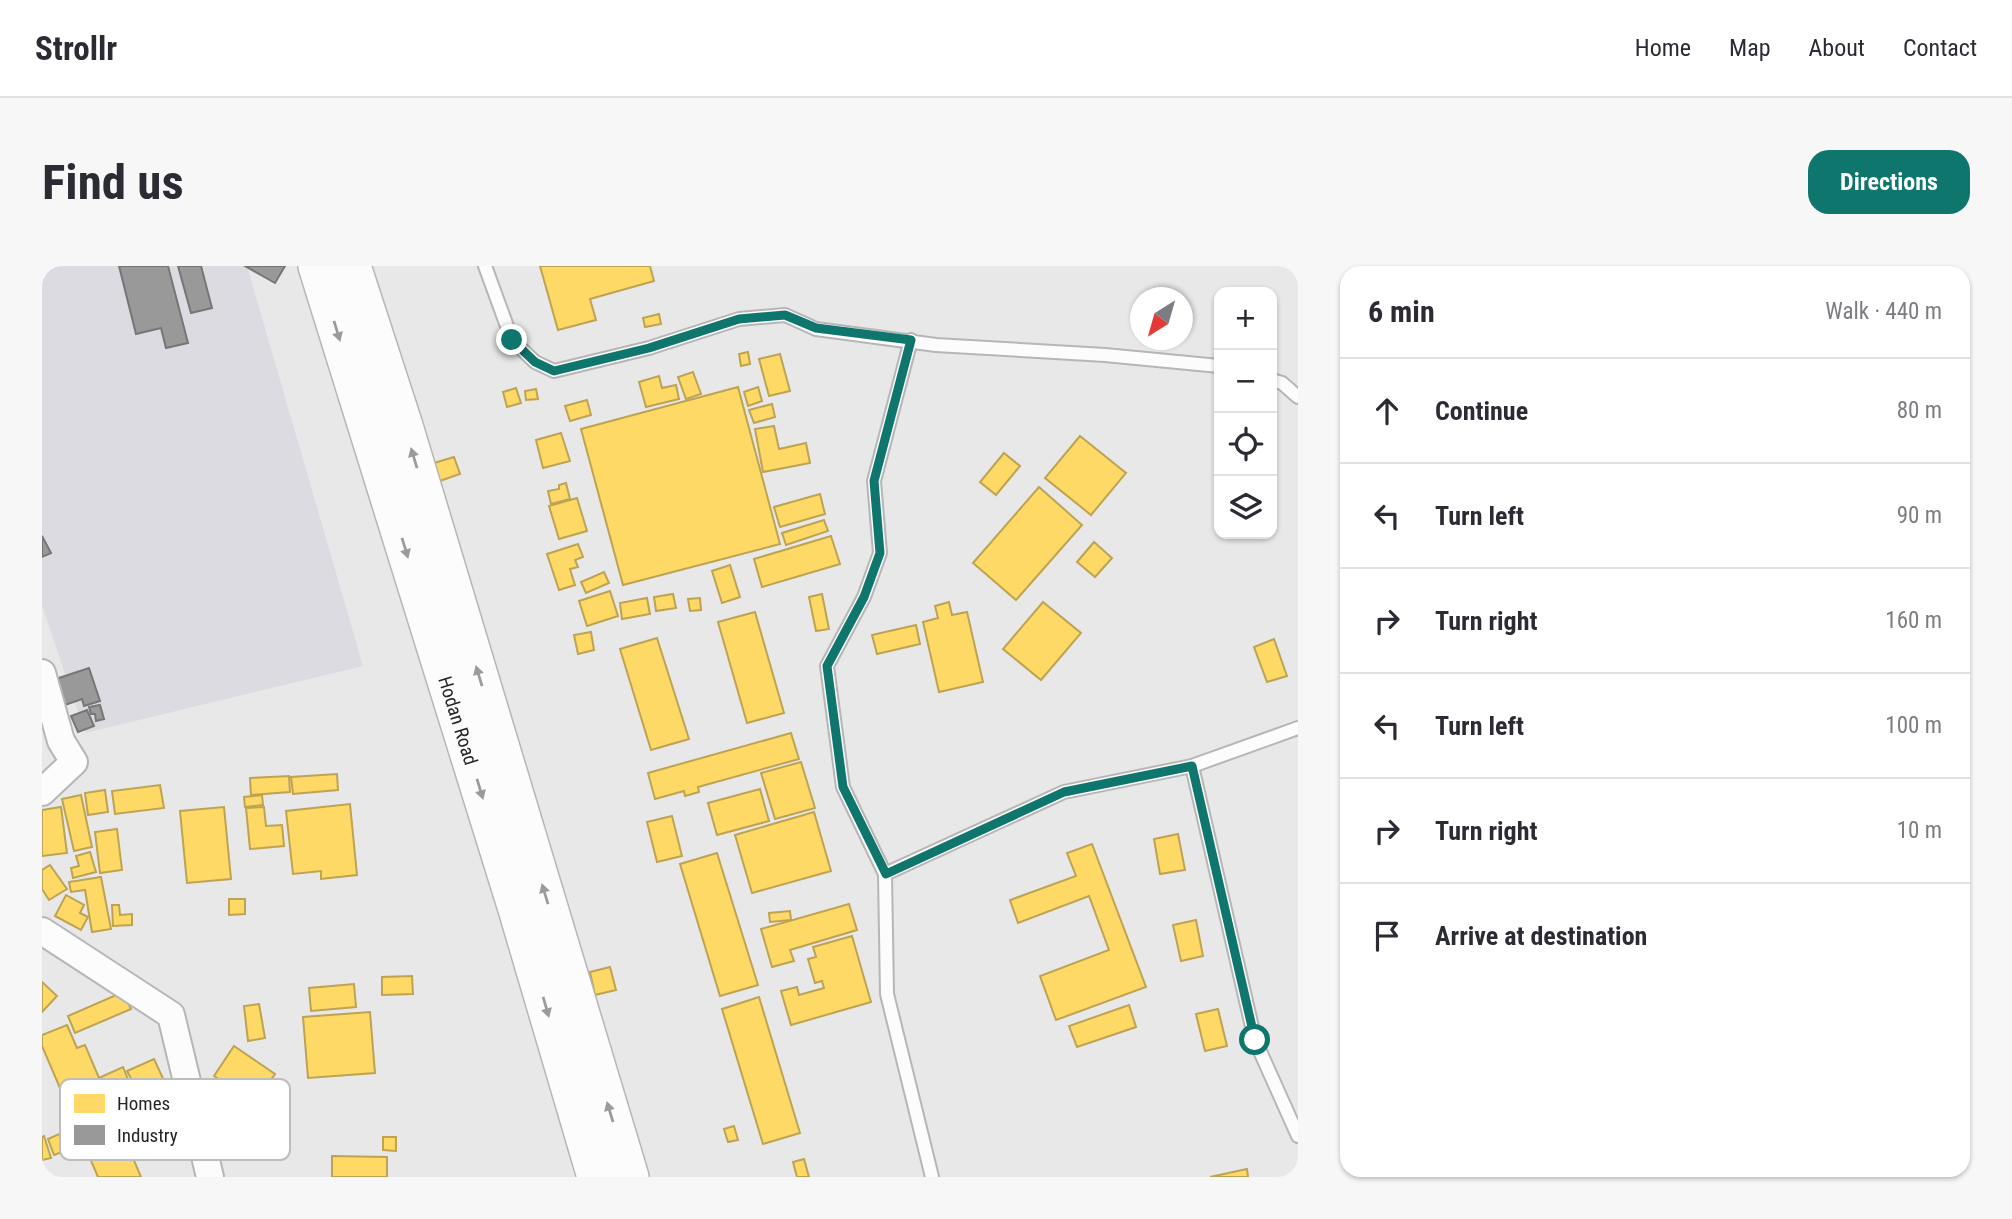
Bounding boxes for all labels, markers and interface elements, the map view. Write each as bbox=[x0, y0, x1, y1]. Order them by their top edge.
text: Strollr bbox=[35, 29, 117, 68]
text: Home bbox=[1635, 34, 1691, 62]
text: Map bbox=[1729, 34, 1771, 62]
text: About bbox=[1809, 34, 1865, 62]
text: Contact bbox=[1903, 34, 1977, 62]
button: Directions bbox=[1808, 150, 1970, 214]
text: Find us bbox=[42, 154, 184, 211]
north arrow bbox=[1130, 287, 1193, 350]
map controls bbox=[1214, 287, 1277, 539]
button: + bbox=[1214, 287, 1277, 350]
text: 6 min bbox=[1368, 294, 1435, 329]
text: Walk · 440 m bbox=[1825, 298, 1942, 325]
one-way arrow bbox=[333, 321, 343, 342]
route end bbox=[496, 324, 527, 355]
button: − bbox=[1214, 350, 1277, 413]
icon: ahead bbox=[1368, 392, 1406, 430]
text: Continue bbox=[1435, 396, 1528, 426]
text: 80 m bbox=[1897, 397, 1942, 424]
button: locate bbox=[1214, 413, 1277, 476]
one-way arrow bbox=[408, 447, 418, 468]
button: layers bbox=[1214, 476, 1277, 539]
icon: left bbox=[1368, 497, 1406, 535]
text: Turn left bbox=[1435, 501, 1524, 531]
text: 90 m bbox=[1897, 502, 1942, 529]
one-way arrow bbox=[400, 538, 411, 559]
icon: right bbox=[1368, 602, 1406, 640]
text: Turn right bbox=[1435, 606, 1537, 636]
text: 160 m bbox=[1885, 607, 1942, 634]
one-way arrow bbox=[474, 665, 484, 686]
street label: Hodan Road bbox=[434, 673, 483, 768]
icon: left bbox=[1368, 707, 1406, 745]
text: Turn left bbox=[1435, 711, 1524, 741]
text: 100 m bbox=[1885, 712, 1942, 739]
one-way arrow bbox=[475, 779, 486, 800]
icon: right bbox=[1368, 812, 1406, 850]
text: Turn right bbox=[1435, 816, 1537, 846]
text: 10 m bbox=[1897, 817, 1942, 844]
one-way arrow bbox=[540, 883, 550, 904]
icon: arrive bbox=[1368, 917, 1406, 955]
text: Arrive at destination bbox=[1435, 921, 1647, 951]
one-way arrow bbox=[542, 996, 552, 1017]
route start bbox=[1239, 1024, 1270, 1055]
legend bbox=[60, 1079, 290, 1160]
text: Homes bbox=[117, 1092, 170, 1115]
one-way arrow bbox=[605, 1101, 615, 1122]
text: Industry bbox=[117, 1124, 178, 1147]

